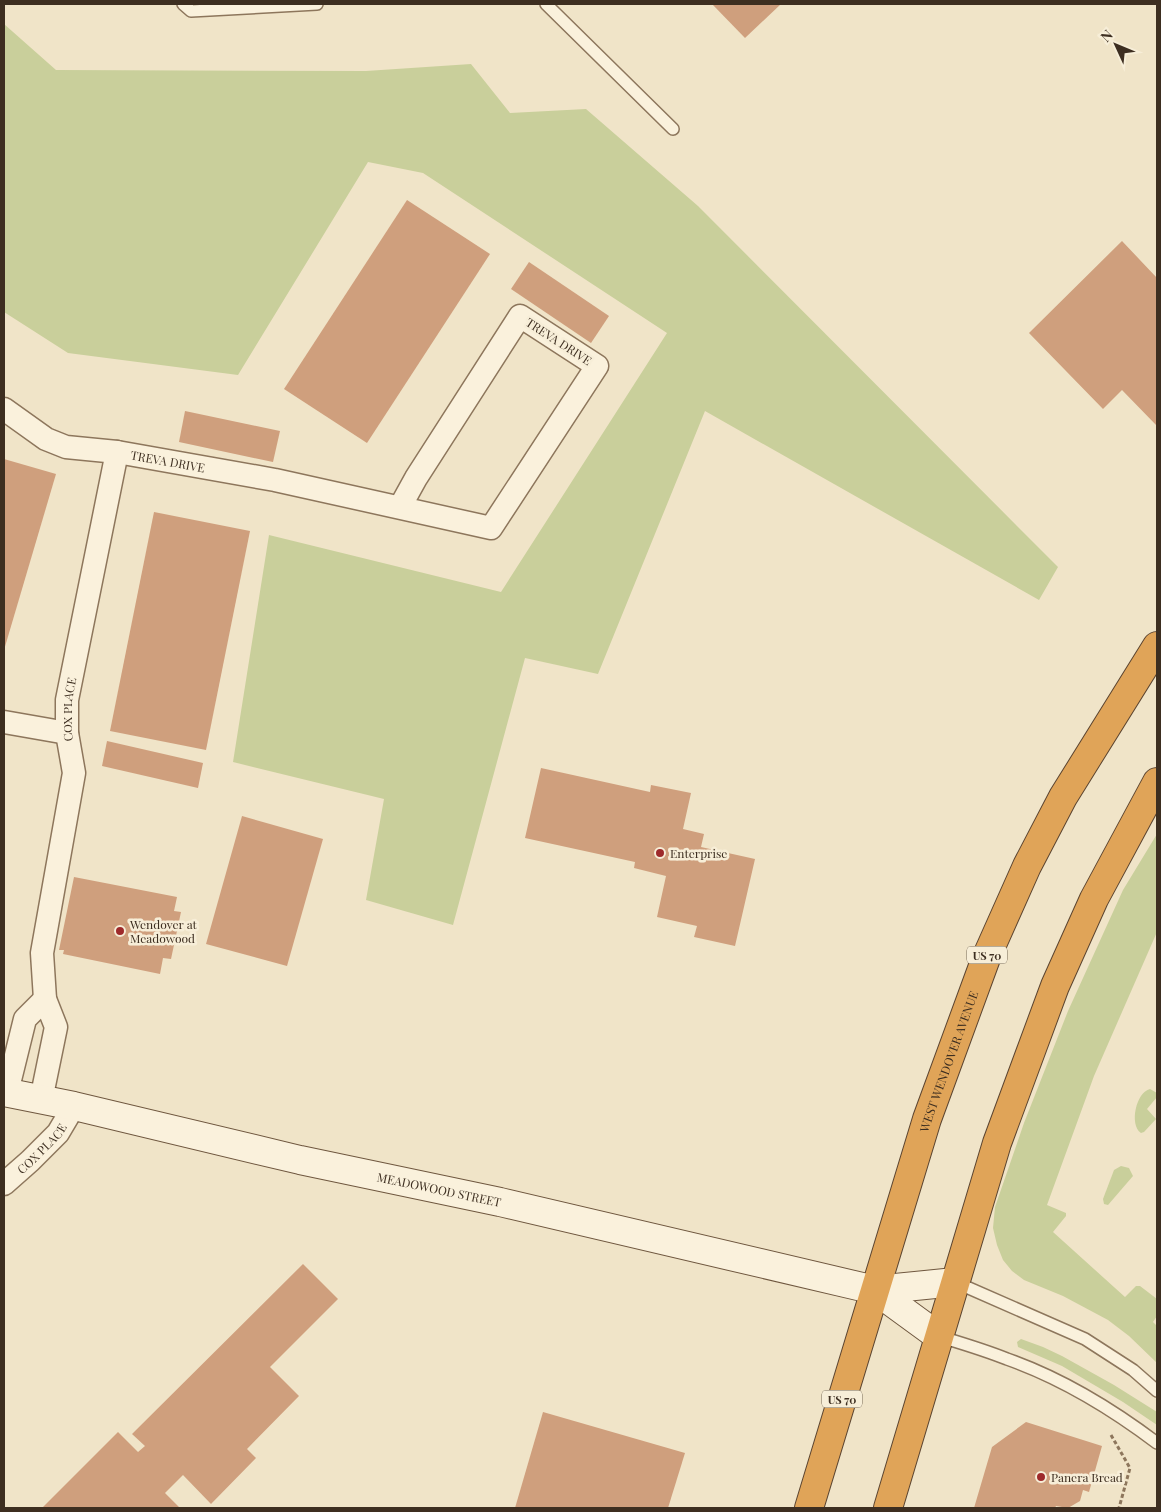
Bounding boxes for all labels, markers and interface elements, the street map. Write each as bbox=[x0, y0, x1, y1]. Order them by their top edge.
north arrow bbox=[1091, 20, 1141, 70]
text: N bbox=[1096, 25, 1117, 46]
street label: TREVA DRIVE bbox=[523, 314, 595, 368]
street label: TREVA DRIVE bbox=[129, 447, 206, 475]
street label: COX PLACE bbox=[59, 676, 79, 743]
place label: Enterprise bbox=[670, 845, 727, 861]
marker: Enterprise bbox=[654, 847, 666, 859]
place label: Wendover at Meadowood bbox=[129, 916, 198, 946]
marker: Wendover at Meadowood bbox=[114, 925, 126, 937]
road number: US 70 bbox=[967, 946, 1007, 964]
street label: WEST WENDOVER AVENUE bbox=[915, 988, 981, 1135]
street label: COX PLACE bbox=[14, 1120, 70, 1177]
street label: MEADOWOOD STREET bbox=[376, 1168, 503, 1210]
road number: US 70 bbox=[822, 1390, 862, 1408]
place label: Panera Bread bbox=[1051, 1469, 1123, 1485]
marker: Panera Bread bbox=[1035, 1471, 1047, 1483]

